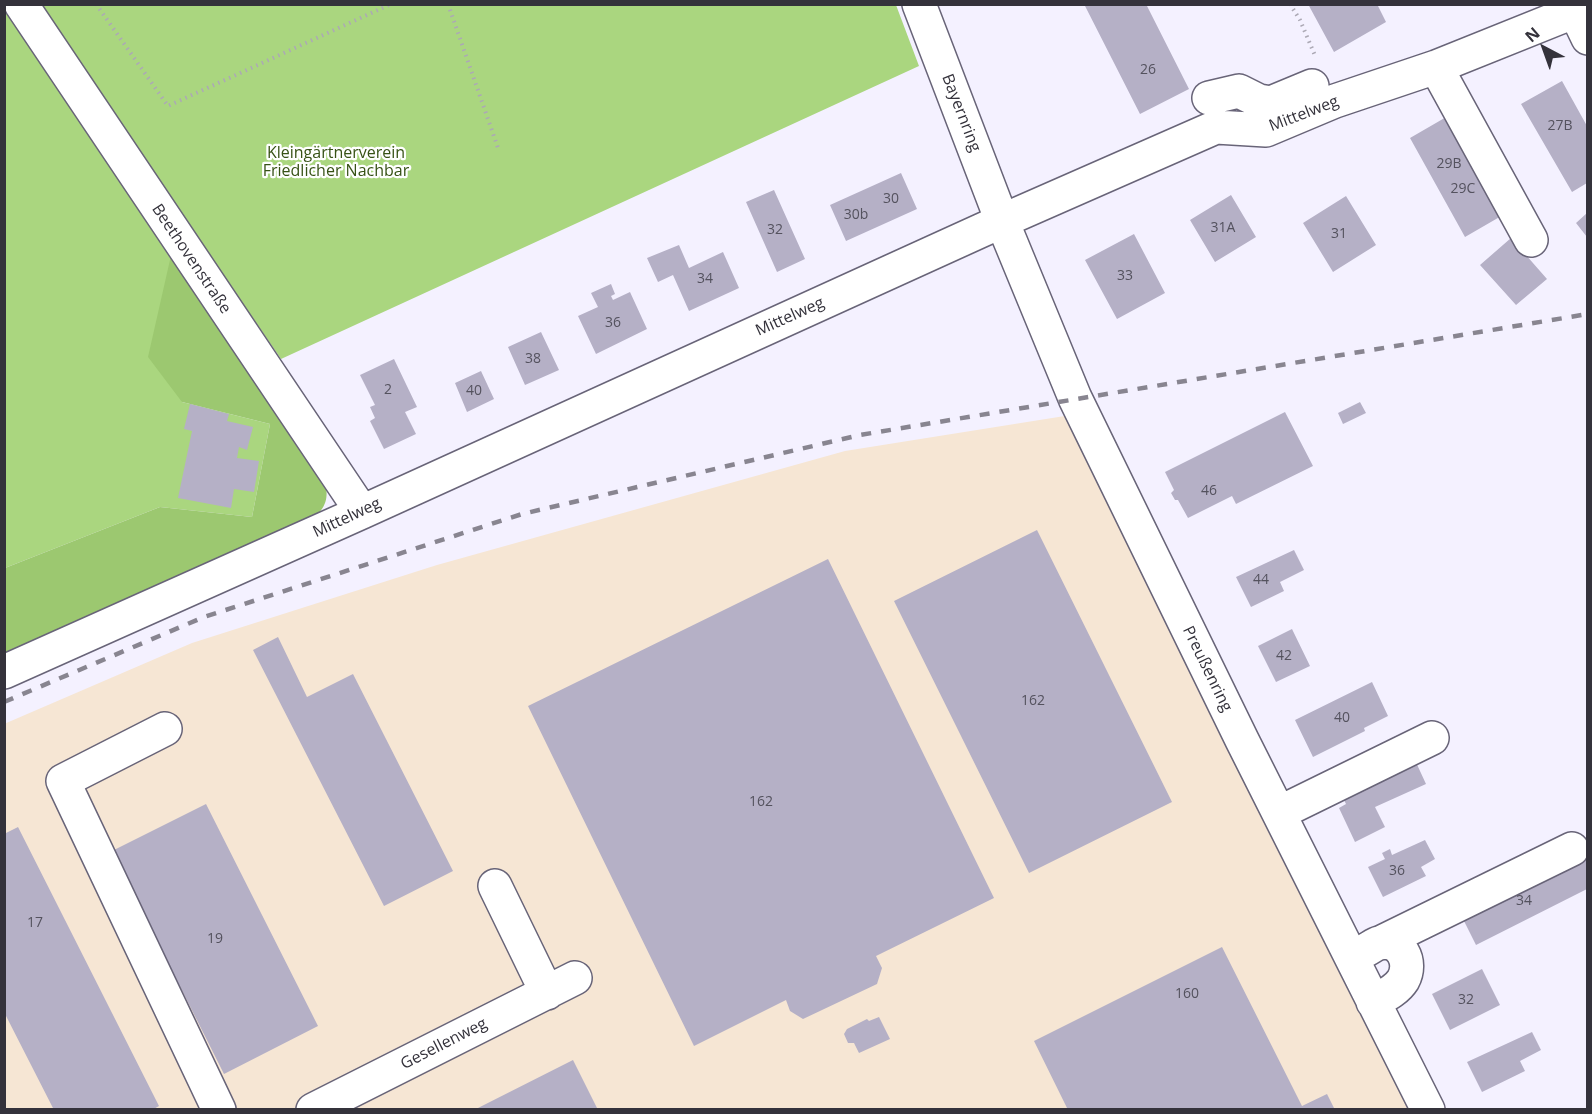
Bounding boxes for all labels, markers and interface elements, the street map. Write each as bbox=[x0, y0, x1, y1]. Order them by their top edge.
north arrow bbox=[1514, 18, 1574, 78]
text: N bbox=[1520, 22, 1544, 47]
house number: 26 bbox=[1140, 62, 1156, 78]
street label: Bayernring bbox=[937, 71, 985, 155]
street label: Mittelweg bbox=[1267, 92, 1341, 136]
house number: 27B bbox=[1547, 118, 1573, 134]
park label: Kleingärtnerverein Friedlicher Nachbar bbox=[263, 143, 409, 181]
house number: 29B bbox=[1436, 156, 1462, 172]
house number: 29C bbox=[1451, 181, 1475, 197]
house number: 30 bbox=[883, 191, 899, 207]
street label: Beethovenstraße bbox=[147, 201, 235, 317]
house number: 30b bbox=[844, 207, 868, 223]
house number: 31A bbox=[1211, 220, 1235, 236]
house number: 32 bbox=[767, 222, 783, 238]
house number: 31 bbox=[1331, 226, 1347, 242]
house number: 33 bbox=[1117, 268, 1133, 284]
house number: 34 bbox=[697, 271, 713, 287]
street label: Mittelweg bbox=[753, 293, 827, 341]
house number: 36 bbox=[605, 315, 621, 331]
house number: 38 bbox=[525, 351, 541, 367]
house number: 2 bbox=[384, 382, 392, 398]
house number: 40 bbox=[466, 383, 482, 399]
house number: 46 bbox=[1201, 483, 1217, 499]
street label: Mittelweg bbox=[310, 494, 384, 542]
house number: 44 bbox=[1253, 572, 1269, 588]
street label: Preußenring bbox=[1178, 623, 1236, 715]
house number: 42 bbox=[1276, 648, 1292, 664]
house number: 162 bbox=[1021, 693, 1045, 709]
house number: 40 bbox=[1334, 710, 1350, 726]
house number: 162 bbox=[749, 794, 773, 810]
house number: 36 bbox=[1389, 863, 1405, 879]
house number: 34 bbox=[1516, 893, 1532, 909]
house number: 17 bbox=[27, 915, 43, 931]
house number: 19 bbox=[207, 931, 223, 947]
house number: 160 bbox=[1175, 986, 1199, 1002]
house number: 32 bbox=[1458, 992, 1474, 1008]
street label: Gesellenweg bbox=[398, 1014, 490, 1074]

